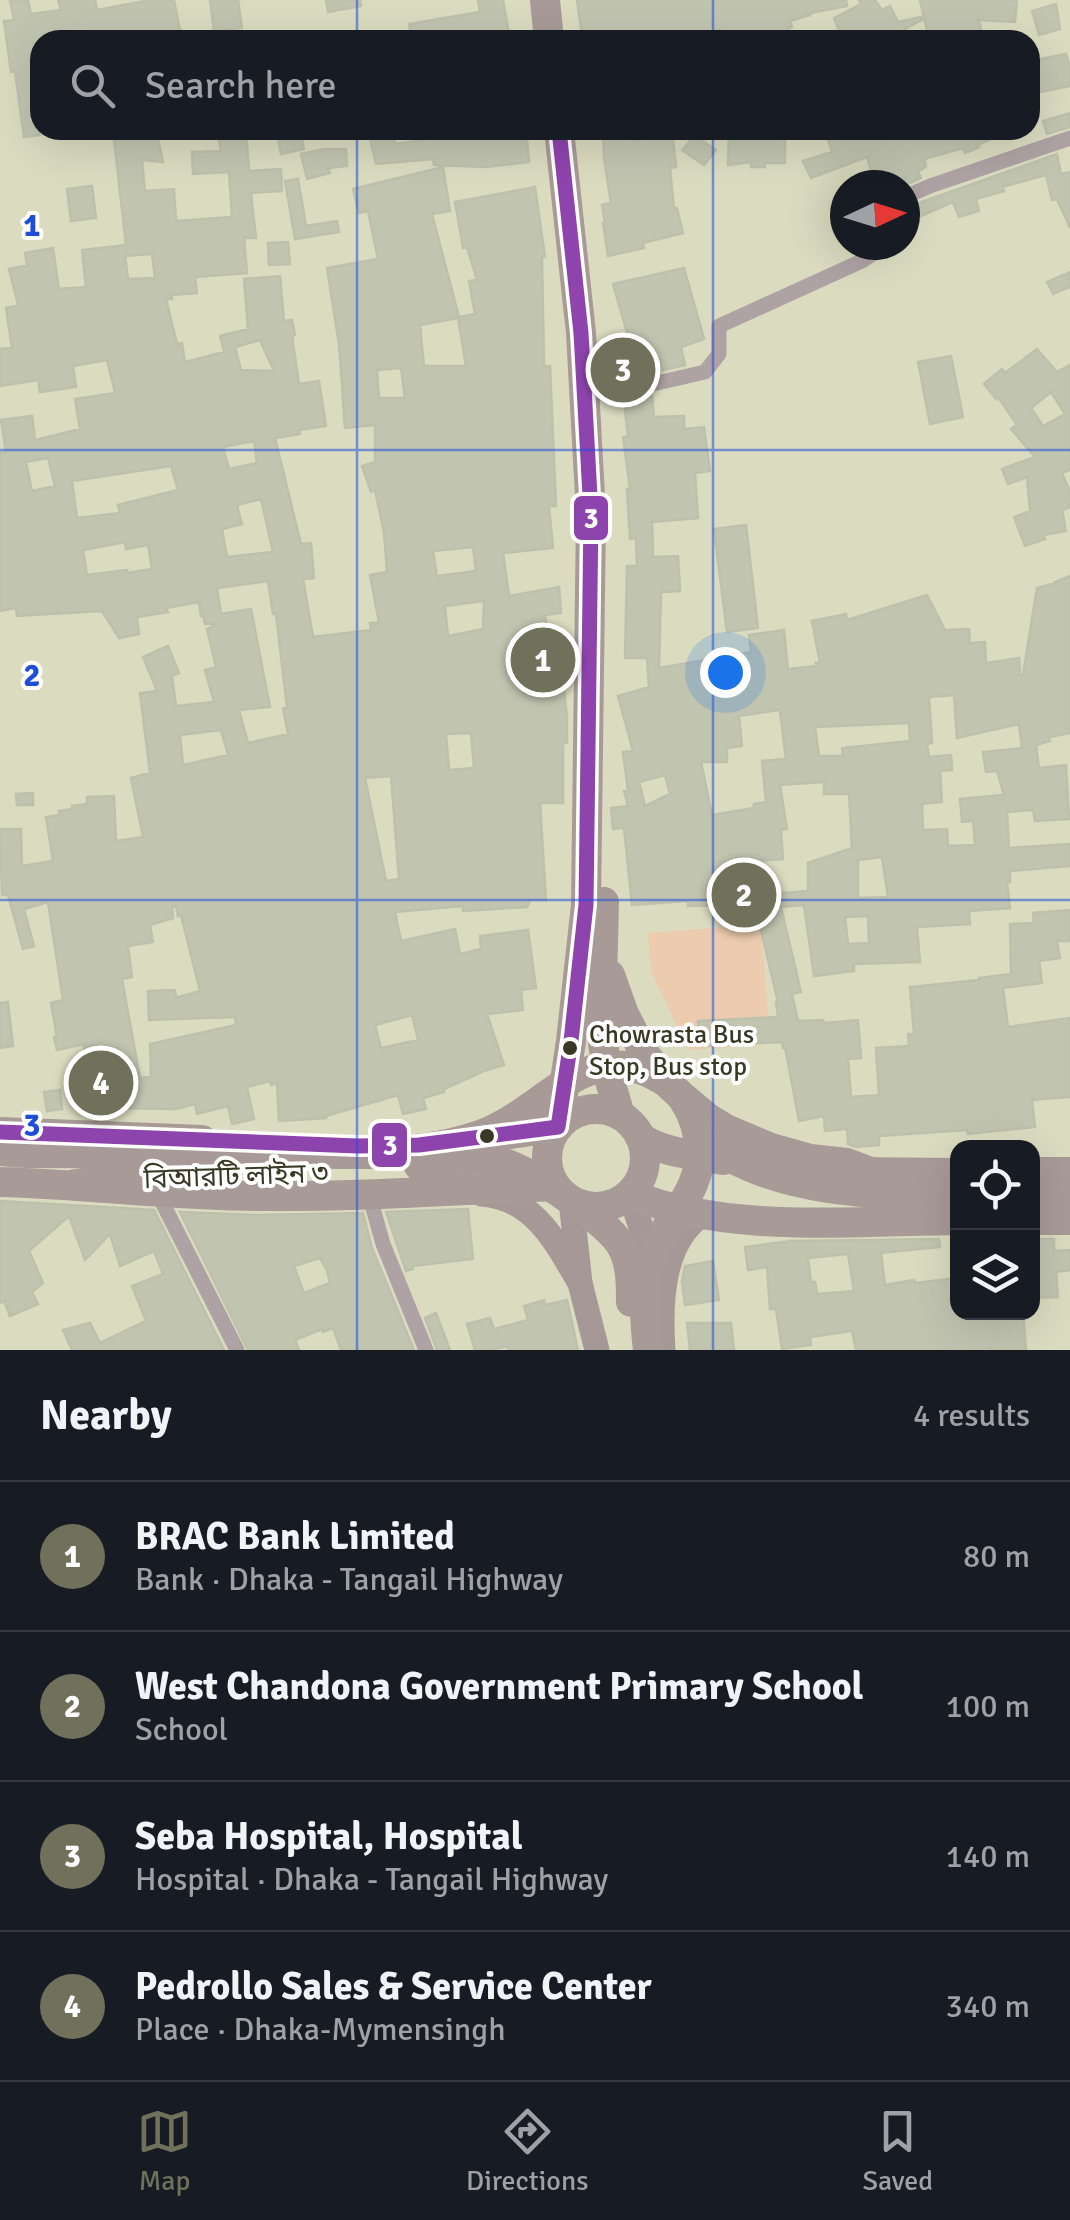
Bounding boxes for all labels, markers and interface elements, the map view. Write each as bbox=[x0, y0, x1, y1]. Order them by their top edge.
search box bbox=[30, 30, 1040, 140]
icon: search bbox=[65, 58, 120, 113]
text: Search here bbox=[145, 62, 337, 109]
north arrow bbox=[830, 170, 920, 260]
text: 1 bbox=[23, 206, 41, 245]
pin: 3 bbox=[590, 332, 656, 408]
line badge: 3 bbox=[572, 494, 610, 542]
text: 3 bbox=[583, 502, 599, 536]
pin: 1 bbox=[510, 622, 576, 698]
your location bbox=[700, 647, 751, 698]
text: 2 bbox=[23, 656, 41, 695]
pin: 2 bbox=[712, 858, 776, 932]
place label: Chowrasta Bus Stop, Bus stop bbox=[589, 1019, 754, 1083]
marker: Chowrasta Bus Stop, Bus stop bbox=[560, 1038, 580, 1058]
pin: 4 bbox=[68, 1046, 134, 1120]
text: 3 bbox=[23, 1106, 41, 1145]
line badge: 3 bbox=[370, 1121, 409, 1169]
unlabelled marker bbox=[477, 1126, 497, 1146]
text: 3 bbox=[382, 1129, 398, 1163]
map controls bbox=[950, 1140, 1040, 1320]
button: locate bbox=[950, 1140, 1040, 1230]
street label: বিআরটি লাইন ৩ bbox=[142, 1156, 329, 1196]
button: layers bbox=[950, 1230, 1040, 1320]
text: Nearby bbox=[40, 1390, 172, 1441]
text: 4 results bbox=[913, 1396, 1030, 1435]
text: BRAC Bank Limited bbox=[135, 1513, 455, 1560]
text: 1 bbox=[64, 1537, 81, 1576]
text: 80 m bbox=[963, 1537, 1030, 1576]
text: Bank · Dhaka - Tangail Highway bbox=[135, 1560, 563, 1599]
text: West Chandona Government Primary School bbox=[135, 1663, 864, 1710]
text: 2 bbox=[64, 1687, 81, 1726]
text: 100 m bbox=[946, 1687, 1030, 1726]
text: School bbox=[135, 1710, 228, 1749]
text: Seba Hospital, Hospital bbox=[135, 1813, 523, 1860]
text: 3 bbox=[64, 1837, 81, 1876]
text: 140 m bbox=[946, 1837, 1030, 1876]
text: Hospital · Dhaka - Tangail Highway bbox=[135, 1860, 608, 1899]
text: Pedrollo Sales & Service Center bbox=[135, 1963, 652, 2010]
text: 4 bbox=[64, 1987, 81, 2026]
text: 340 m bbox=[946, 1987, 1030, 2026]
text: Place · Dhaka-Mymensingh bbox=[135, 2010, 506, 2049]
tab: Map bbox=[137, 2104, 192, 2198]
tab: Directions bbox=[466, 2104, 588, 2198]
tab: Saved bbox=[862, 2104, 933, 2198]

